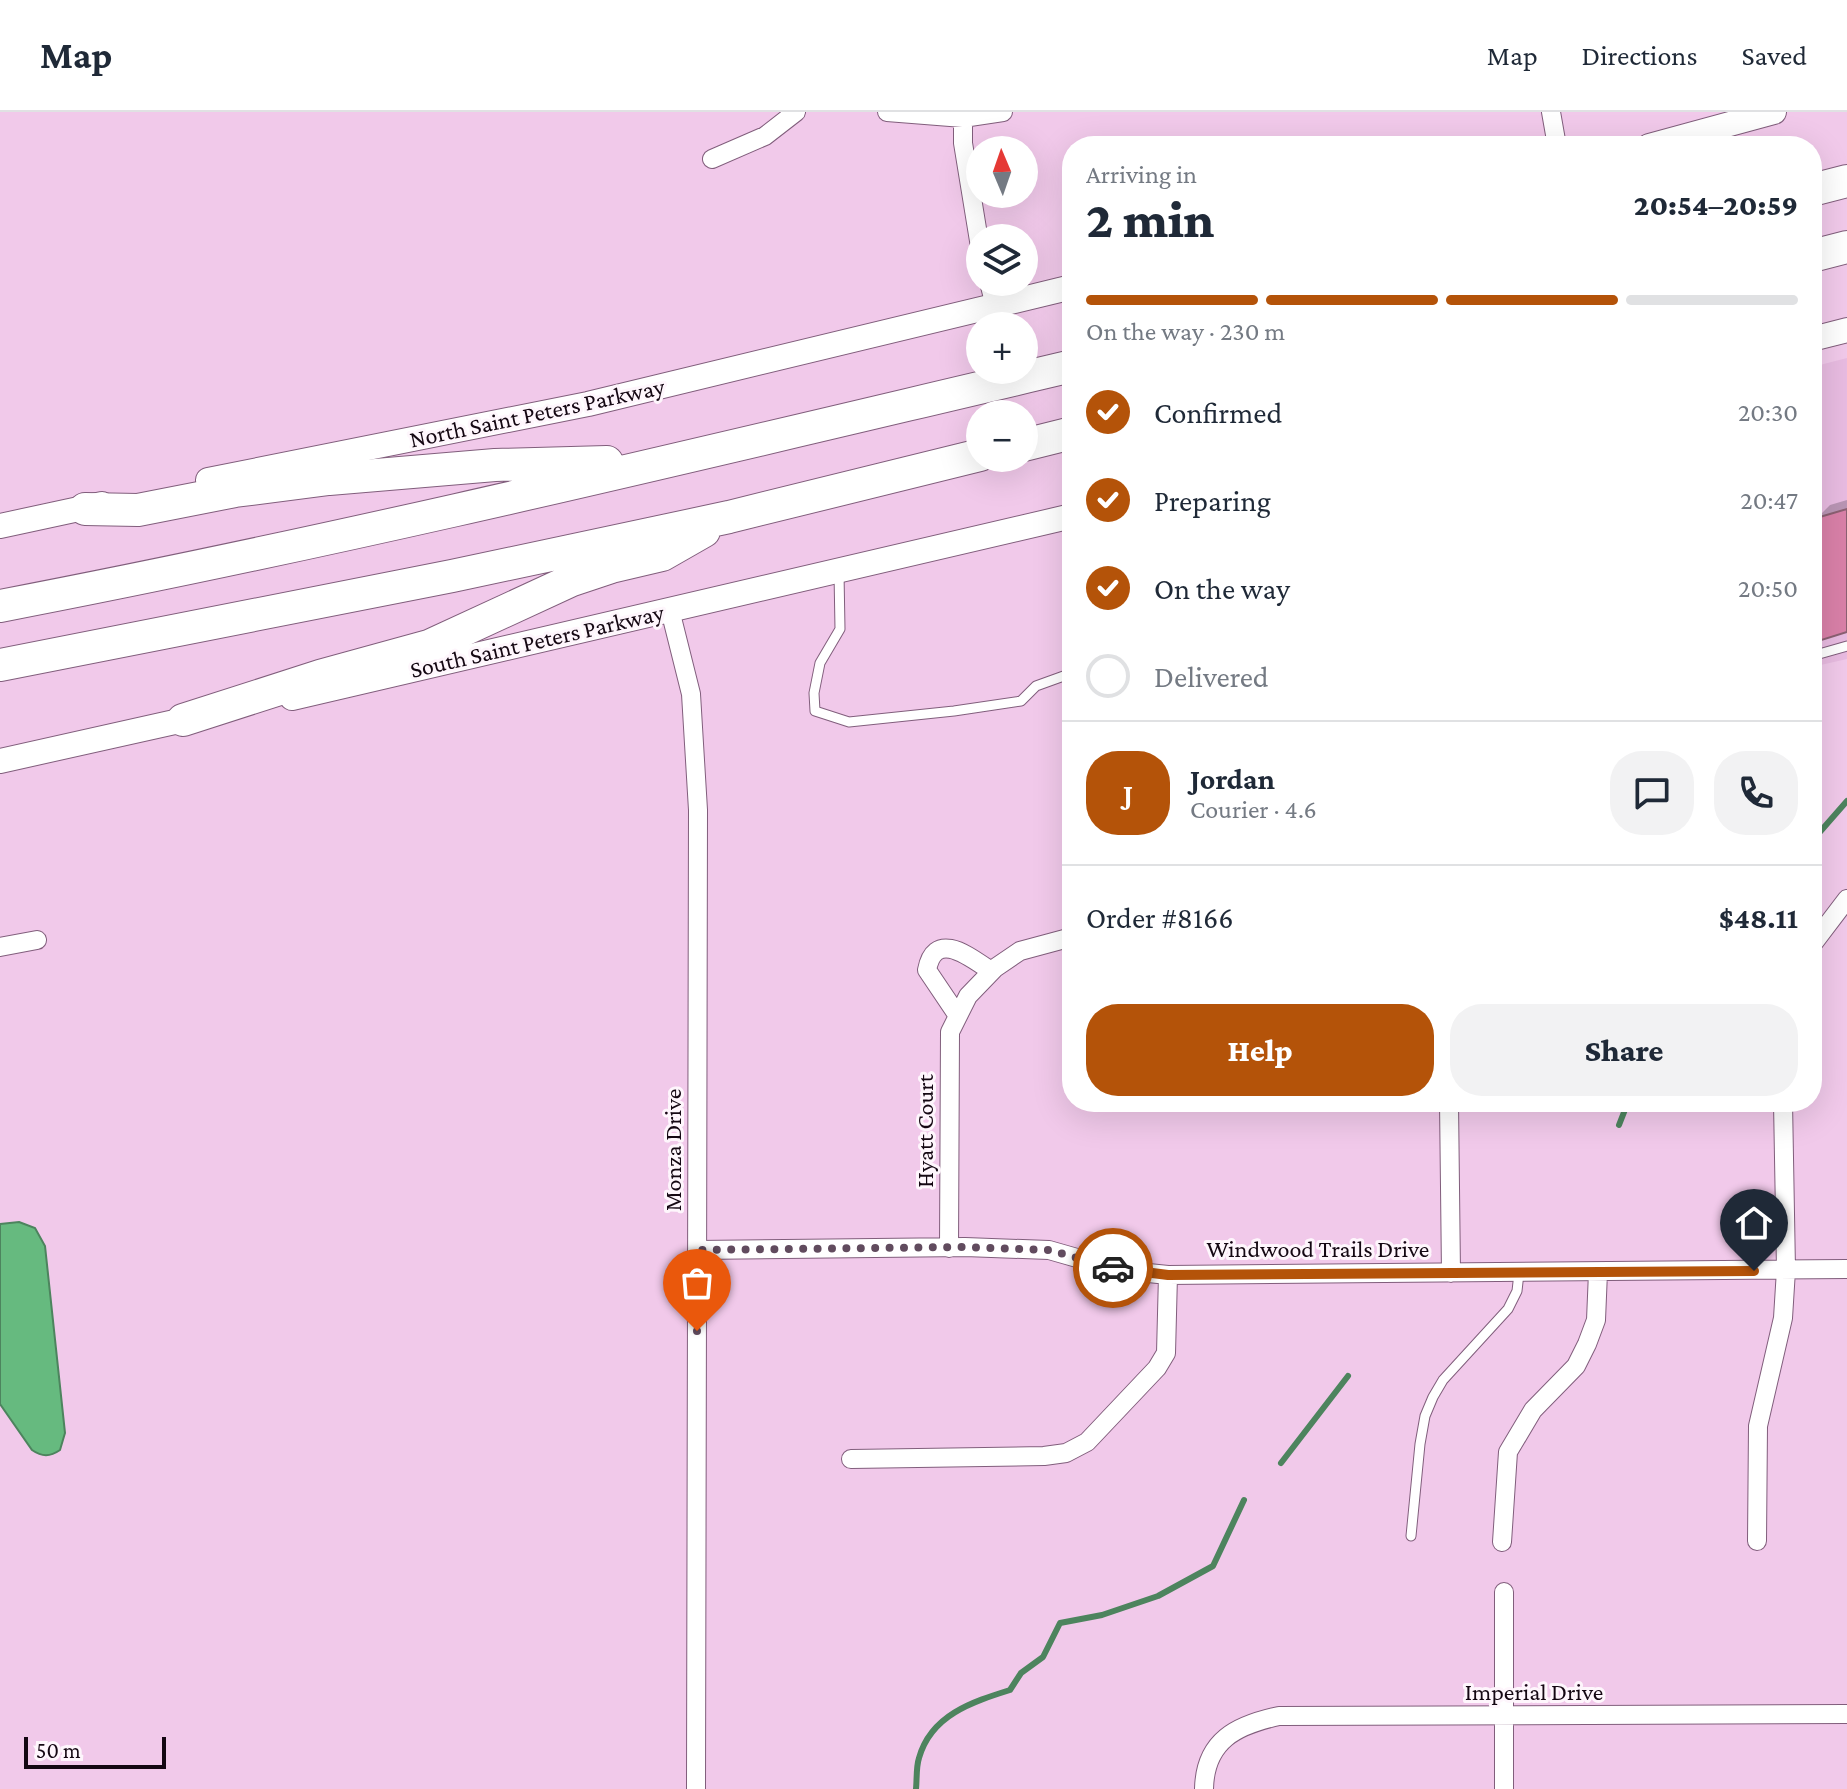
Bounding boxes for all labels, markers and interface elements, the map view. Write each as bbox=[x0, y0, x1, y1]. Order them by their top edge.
text: Map bbox=[40, 34, 113, 76]
text: Map bbox=[1487, 40, 1538, 71]
text: Directions bbox=[1582, 40, 1697, 71]
text: Saved bbox=[1741, 40, 1807, 71]
north arrow bbox=[966, 136, 1038, 208]
map controls bbox=[966, 136, 1038, 472]
text: Arriving in bbox=[1086, 160, 1197, 189]
text: 20:54–20:59 bbox=[1634, 188, 1798, 221]
text: 2 min bbox=[1086, 190, 1214, 248]
button: layers bbox=[966, 224, 1038, 296]
button: + bbox=[966, 312, 1038, 384]
text: On the way · 230 m bbox=[1086, 317, 1285, 346]
street label: North Saint Peters Parkway bbox=[407, 372, 668, 453]
icon: check bbox=[1086, 390, 1130, 434]
text: Confirmed bbox=[1154, 396, 1282, 429]
text: 20:30 bbox=[1738, 398, 1798, 427]
button: − bbox=[966, 400, 1038, 472]
icon: check bbox=[1086, 478, 1130, 522]
text: Preparing bbox=[1154, 484, 1271, 517]
text: 20:47 bbox=[1740, 486, 1798, 515]
icon: check bbox=[1086, 566, 1130, 610]
text: On the way bbox=[1154, 572, 1290, 605]
text: 20:50 bbox=[1738, 574, 1798, 603]
street label: South Saint Peters Parkway bbox=[407, 598, 667, 683]
text: Delivered bbox=[1154, 660, 1269, 693]
button: chat bbox=[1610, 751, 1694, 835]
button: phone bbox=[1714, 751, 1798, 835]
text: Jordan bbox=[1190, 762, 1275, 795]
text: J bbox=[1123, 777, 1133, 810]
text: Courier · 4.6 bbox=[1190, 795, 1317, 824]
text: Order #8166 bbox=[1086, 901, 1233, 934]
text: $48.11 bbox=[1719, 901, 1798, 934]
button: Help bbox=[1086, 1004, 1434, 1096]
button: Share bbox=[1450, 1004, 1798, 1096]
street label: Hyatt Court bbox=[911, 1073, 938, 1188]
street label: Monza Drive bbox=[659, 1089, 686, 1211]
pin bbox=[1720, 1189, 1788, 1271]
icon: home bbox=[1732, 1201, 1776, 1245]
courier bbox=[1073, 1228, 1153, 1308]
street label: Windwood Trails Drive bbox=[1207, 1235, 1429, 1262]
icon: car bbox=[1091, 1246, 1135, 1290]
pin bbox=[663, 1249, 731, 1331]
icon: bag bbox=[675, 1261, 719, 1305]
street label: Imperial Drive bbox=[1465, 1678, 1603, 1705]
scale bar bbox=[24, 1733, 166, 1769]
text: 50 m bbox=[36, 1738, 81, 1763]

